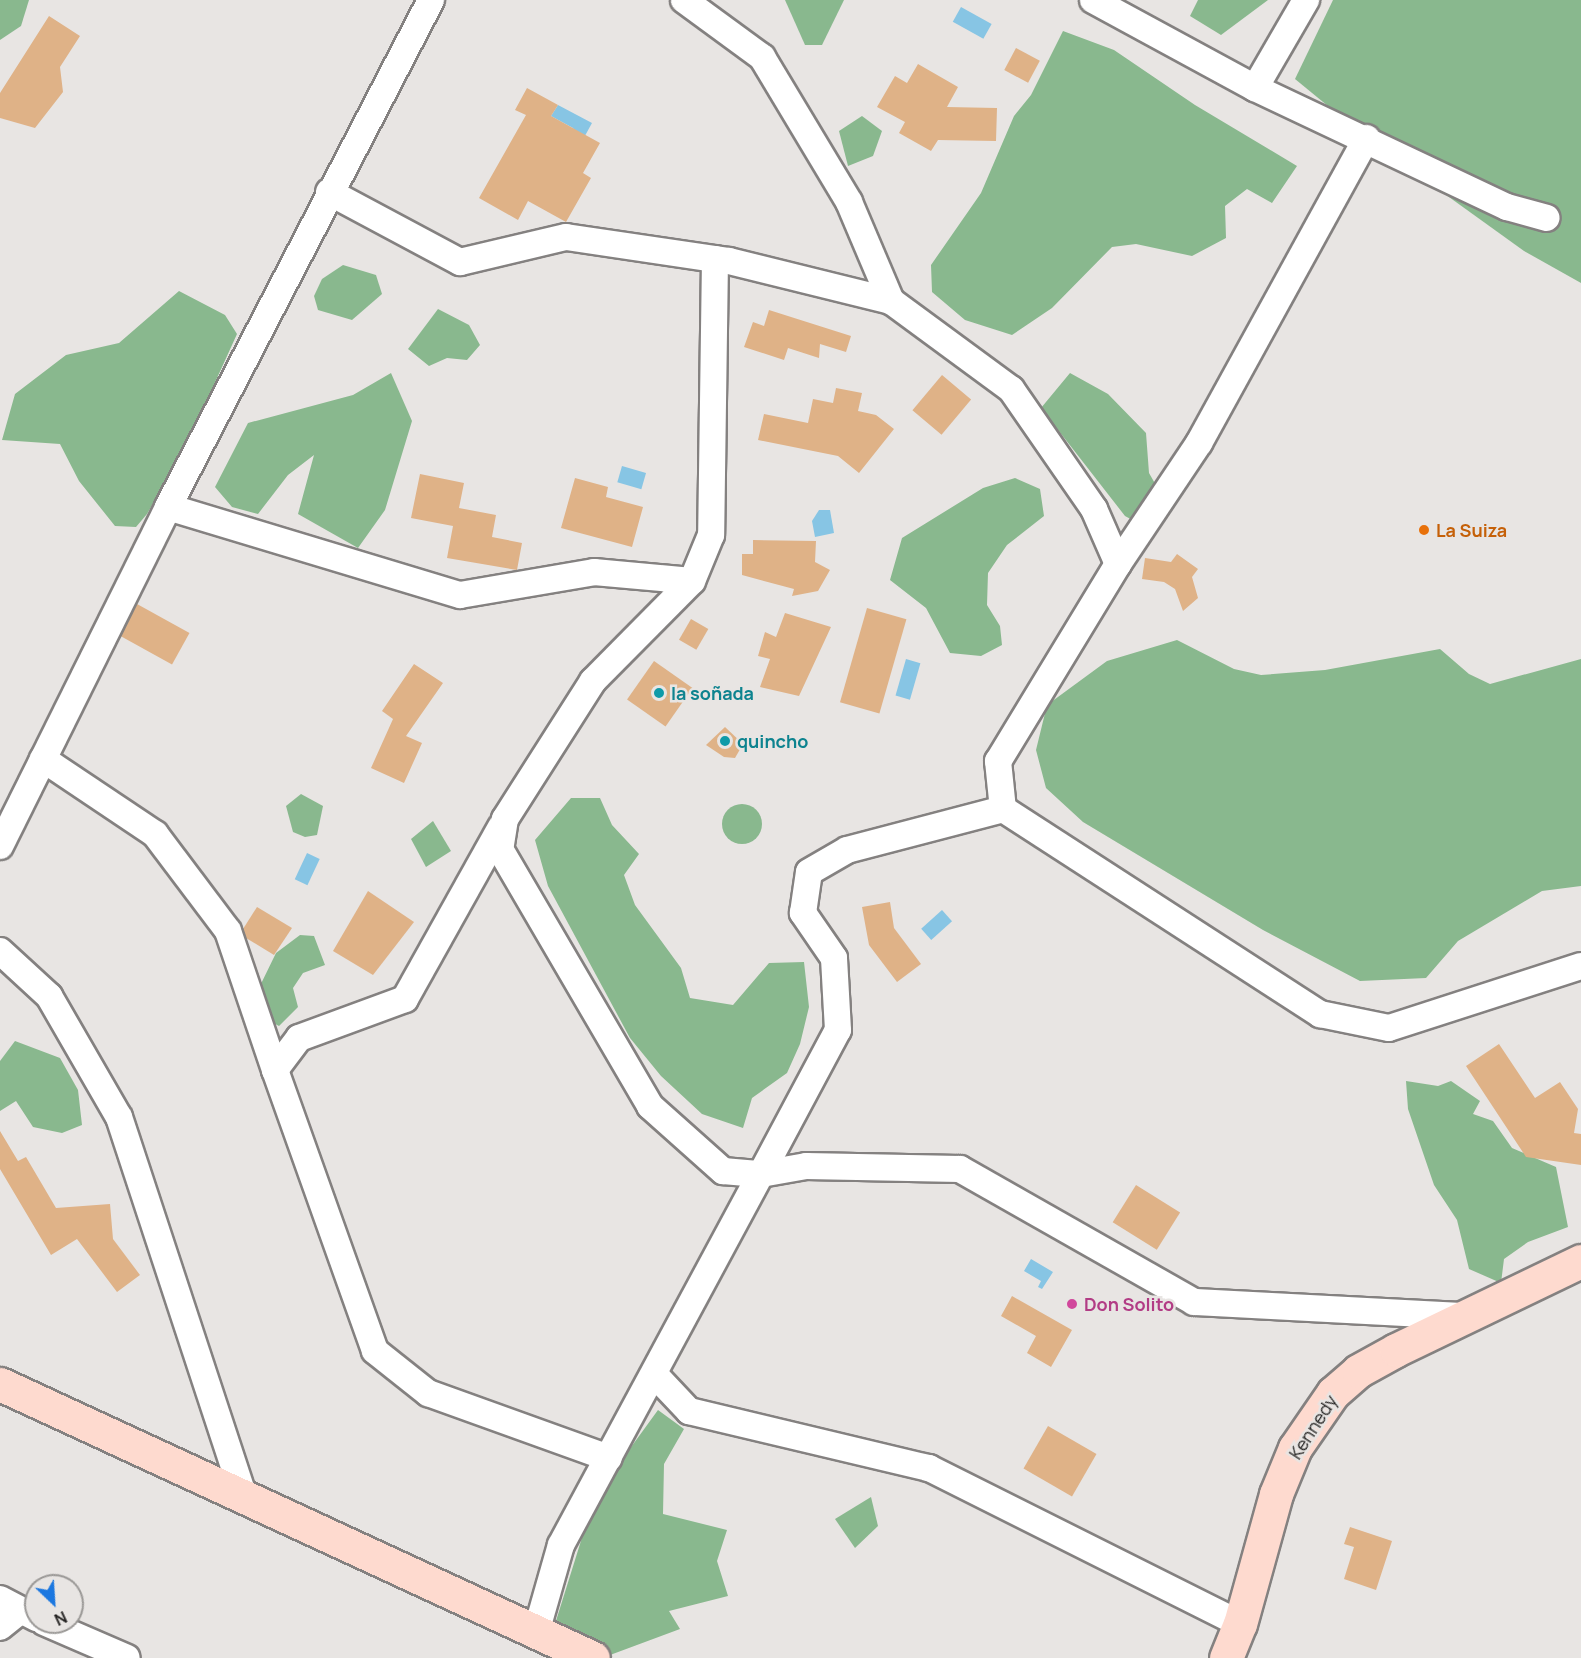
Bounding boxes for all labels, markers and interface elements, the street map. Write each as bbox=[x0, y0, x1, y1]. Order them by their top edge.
place label: La Suiza bbox=[1436, 519, 1507, 541]
marker: La Suiza bbox=[1417, 523, 1431, 537]
place label: la soñada bbox=[671, 682, 754, 704]
marker: la soñada bbox=[652, 686, 666, 700]
place label: quincho bbox=[737, 730, 808, 752]
marker: quincho bbox=[718, 734, 732, 748]
place label: Don Solito bbox=[1084, 1293, 1174, 1315]
marker: Don Solito bbox=[1065, 1297, 1079, 1311]
street label: Kennedy bbox=[1284, 1391, 1342, 1463]
north arrow bbox=[24, 1574, 84, 1634]
text: N bbox=[51, 1606, 71, 1631]

